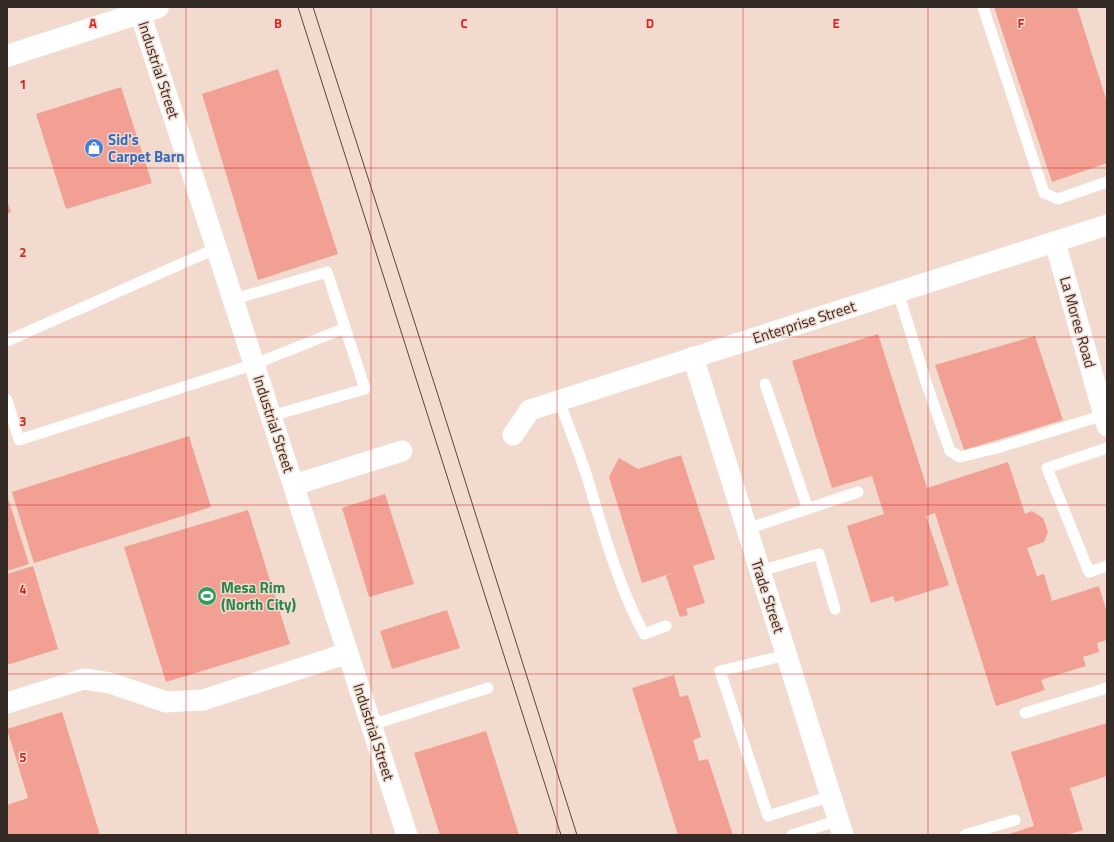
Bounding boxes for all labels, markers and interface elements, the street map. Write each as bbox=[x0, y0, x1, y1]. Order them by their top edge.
text: A bbox=[89, 13, 97, 33]
text: B bbox=[274, 13, 282, 33]
text: C bbox=[460, 13, 468, 33]
text: D bbox=[646, 13, 654, 33]
text: E bbox=[832, 13, 840, 33]
text: F bbox=[1018, 13, 1025, 33]
street label: Industrial Street bbox=[132, 18, 186, 122]
text: 1 bbox=[19, 74, 27, 94]
place label: Sid's Carpet Barn bbox=[108, 128, 185, 168]
shop icon: Sid's Carpet Barn bbox=[83, 137, 105, 159]
text: 2 bbox=[19, 242, 27, 262]
street label: La Moree Road bbox=[1054, 273, 1102, 371]
street label: Enterprise Street bbox=[749, 294, 859, 350]
street label: Industrial Street bbox=[247, 372, 301, 476]
text: 3 bbox=[19, 411, 27, 431]
street label: Trade Street bbox=[745, 556, 791, 637]
place label: Mesa Rim (North City) bbox=[221, 576, 297, 616]
text: 4 bbox=[19, 579, 27, 599]
sports icon: Mesa Rim (North City) bbox=[196, 585, 218, 607]
street label: Industrial Street bbox=[347, 680, 401, 784]
text: 5 bbox=[19, 747, 27, 767]

